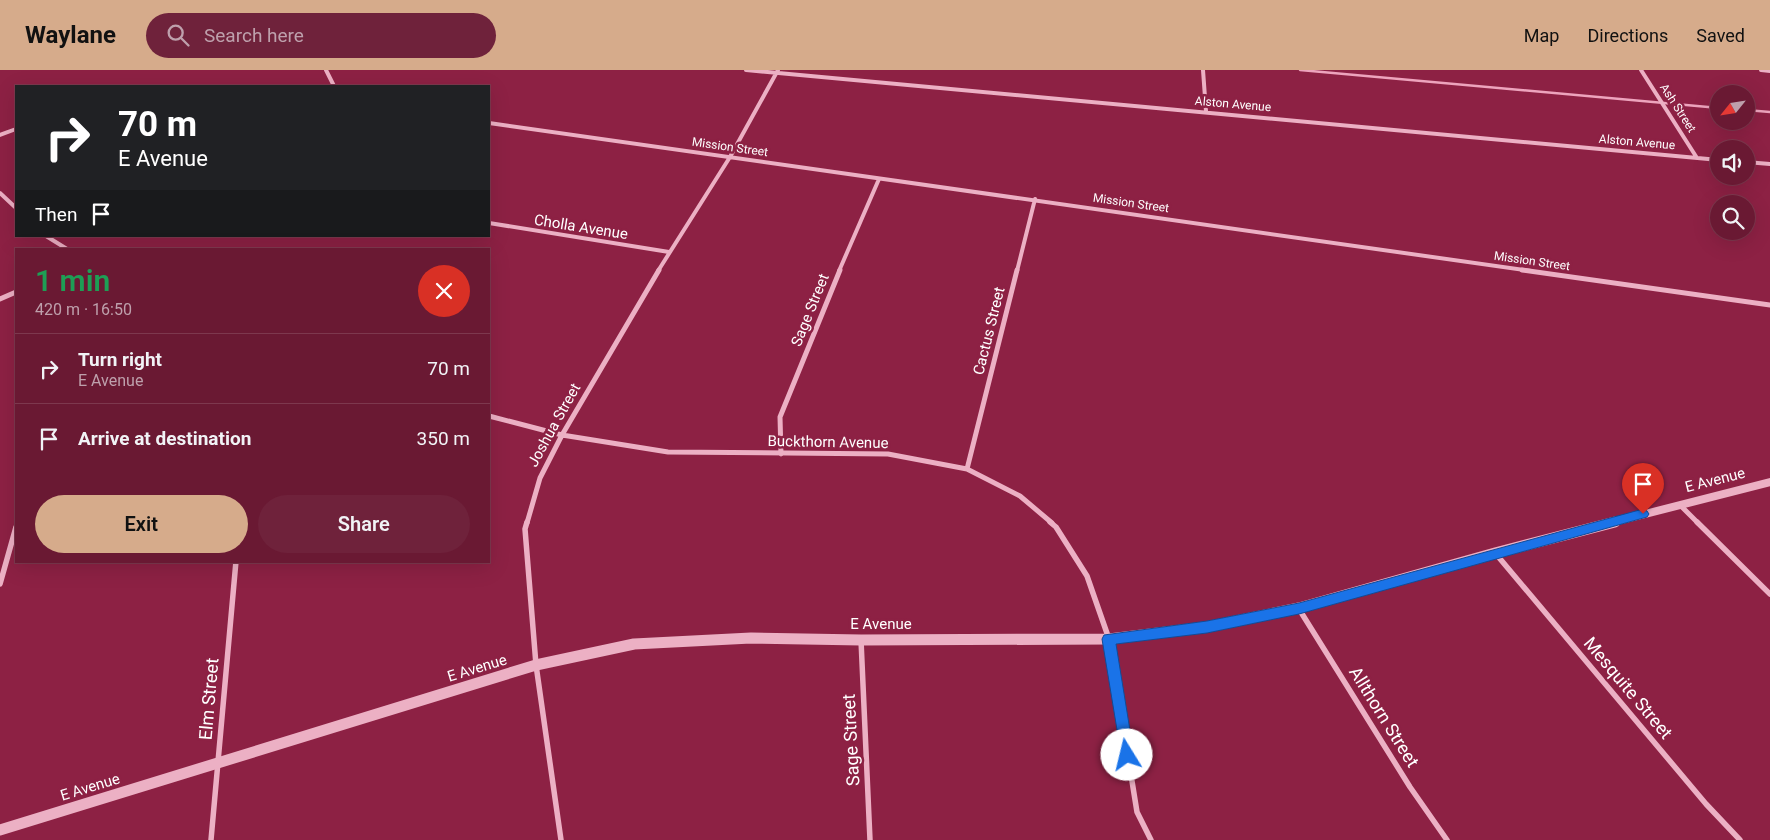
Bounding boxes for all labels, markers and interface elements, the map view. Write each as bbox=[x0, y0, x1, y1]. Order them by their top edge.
search box bbox=[146, 13, 496, 58]
text: Waylane bbox=[25, 21, 116, 49]
icon: search bbox=[164, 21, 192, 49]
text: Search here bbox=[204, 24, 304, 47]
text: Map bbox=[1524, 25, 1559, 46]
text: Directions bbox=[1587, 25, 1668, 46]
text: Saved bbox=[1696, 25, 1745, 46]
street label: Ash Street bbox=[1657, 81, 1699, 135]
north arrow bbox=[1710, 85, 1755, 130]
map controls bbox=[1710, 85, 1755, 240]
street label: Alston Avenue bbox=[1194, 94, 1272, 114]
text: 70 m bbox=[118, 104, 197, 145]
icon: right bbox=[35, 105, 100, 170]
street label: Alston Avenue bbox=[1598, 132, 1676, 152]
street label: Mission Street bbox=[691, 135, 769, 159]
button: sound bbox=[1710, 140, 1755, 185]
text: E Avenue bbox=[118, 146, 208, 171]
street label: Mission Street bbox=[1092, 191, 1170, 215]
button: search bbox=[1710, 195, 1755, 240]
icon: arrive bbox=[87, 200, 115, 228]
text: Then bbox=[35, 203, 77, 226]
street label: Cholla Avenue bbox=[533, 211, 629, 243]
street label: Mission Street bbox=[1493, 249, 1571, 273]
text: 1 min bbox=[35, 263, 110, 298]
button: close bbox=[418, 265, 470, 317]
street label: Sage Street bbox=[787, 271, 833, 349]
street label: Cactus Street bbox=[969, 285, 1009, 377]
text: 420 m · 16:50 bbox=[35, 300, 132, 319]
text: Turn right bbox=[78, 348, 162, 371]
icon: right bbox=[35, 355, 63, 383]
text: 70 m bbox=[427, 357, 470, 380]
text: E Avenue bbox=[78, 371, 143, 390]
street label: Joshua Street bbox=[524, 380, 584, 470]
icon: arrive bbox=[35, 425, 63, 453]
text: Arrive at destination bbox=[78, 427, 251, 450]
text: 350 m bbox=[417, 427, 470, 450]
street label: Buckthorn Avenue bbox=[767, 432, 889, 452]
pin bbox=[1622, 463, 1664, 514]
street label: E Avenue bbox=[1683, 464, 1747, 496]
icon: arrive bbox=[1629, 470, 1657, 498]
button: Exit bbox=[35, 495, 248, 553]
button: Share bbox=[258, 495, 470, 553]
street label: E Avenue bbox=[850, 615, 912, 633]
street label: Mesquite Street bbox=[1580, 632, 1677, 743]
street label: E Avenue bbox=[445, 650, 509, 686]
street label: Elm Street bbox=[194, 657, 223, 741]
street label: Allthorn Street bbox=[1345, 663, 1424, 771]
street label: Sage Street bbox=[838, 693, 863, 787]
position arrow bbox=[1100, 728, 1152, 780]
street label: E Avenue bbox=[58, 769, 122, 805]

